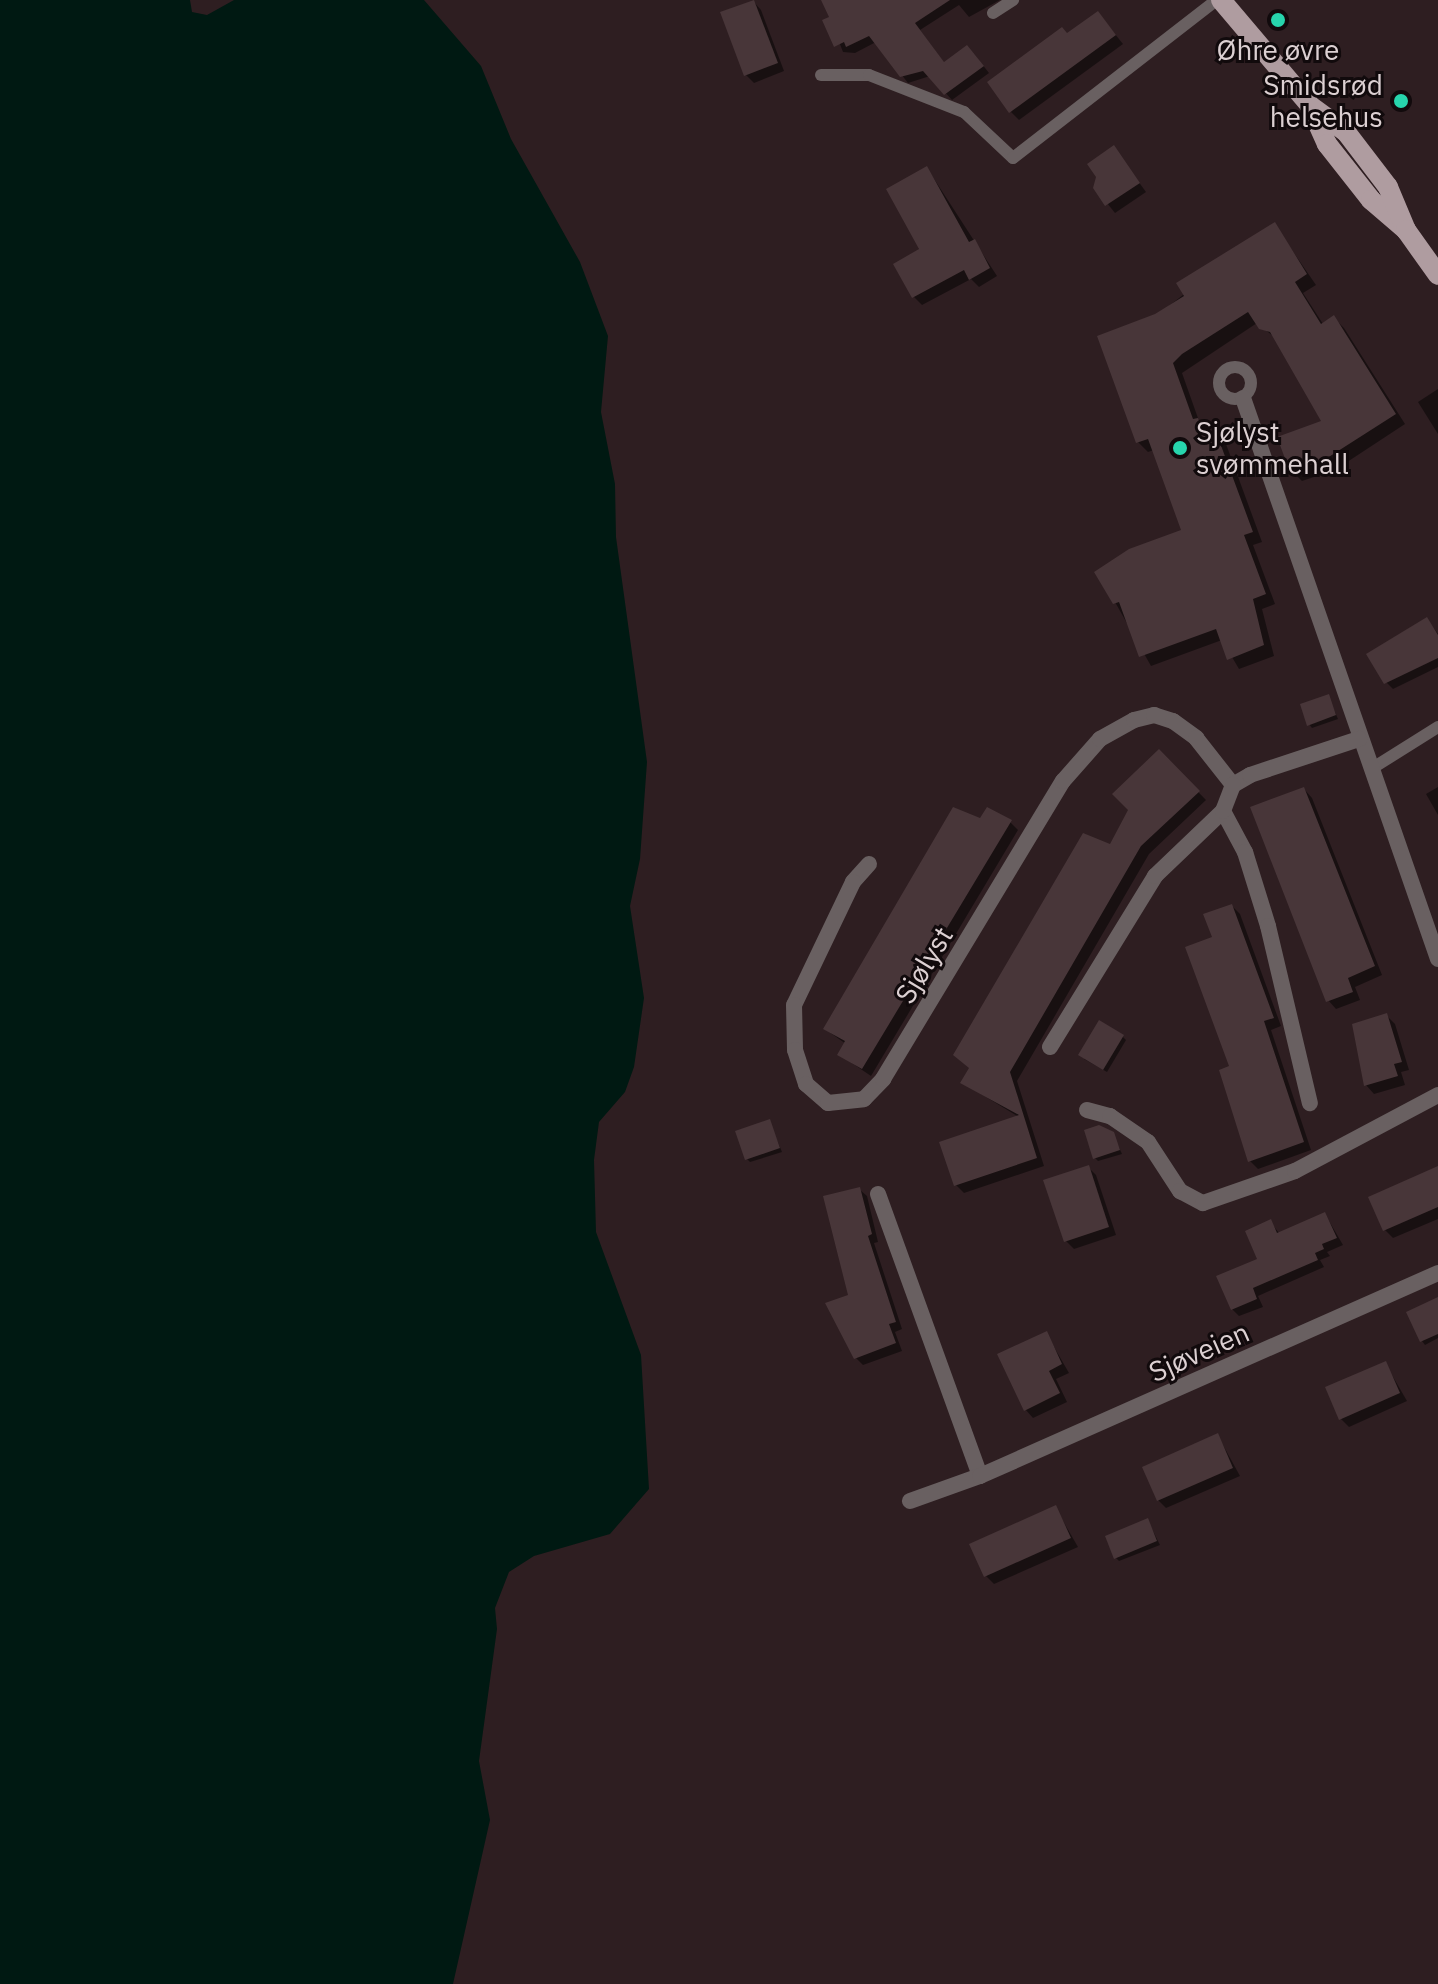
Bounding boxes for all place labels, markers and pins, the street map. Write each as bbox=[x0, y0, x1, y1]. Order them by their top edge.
marker: Øhre øvre bbox=[1269, 11, 1287, 29]
place label: Øhre øvre bbox=[1217, 33, 1339, 67]
place label: Smidsrød helsehus bbox=[1263, 68, 1383, 134]
marker: Smidsrød helsehus bbox=[1390, 90, 1412, 112]
place label: Sjølyst svømmehall bbox=[1196, 415, 1349, 481]
marker: Sjølyst svømmehall bbox=[1171, 439, 1189, 457]

